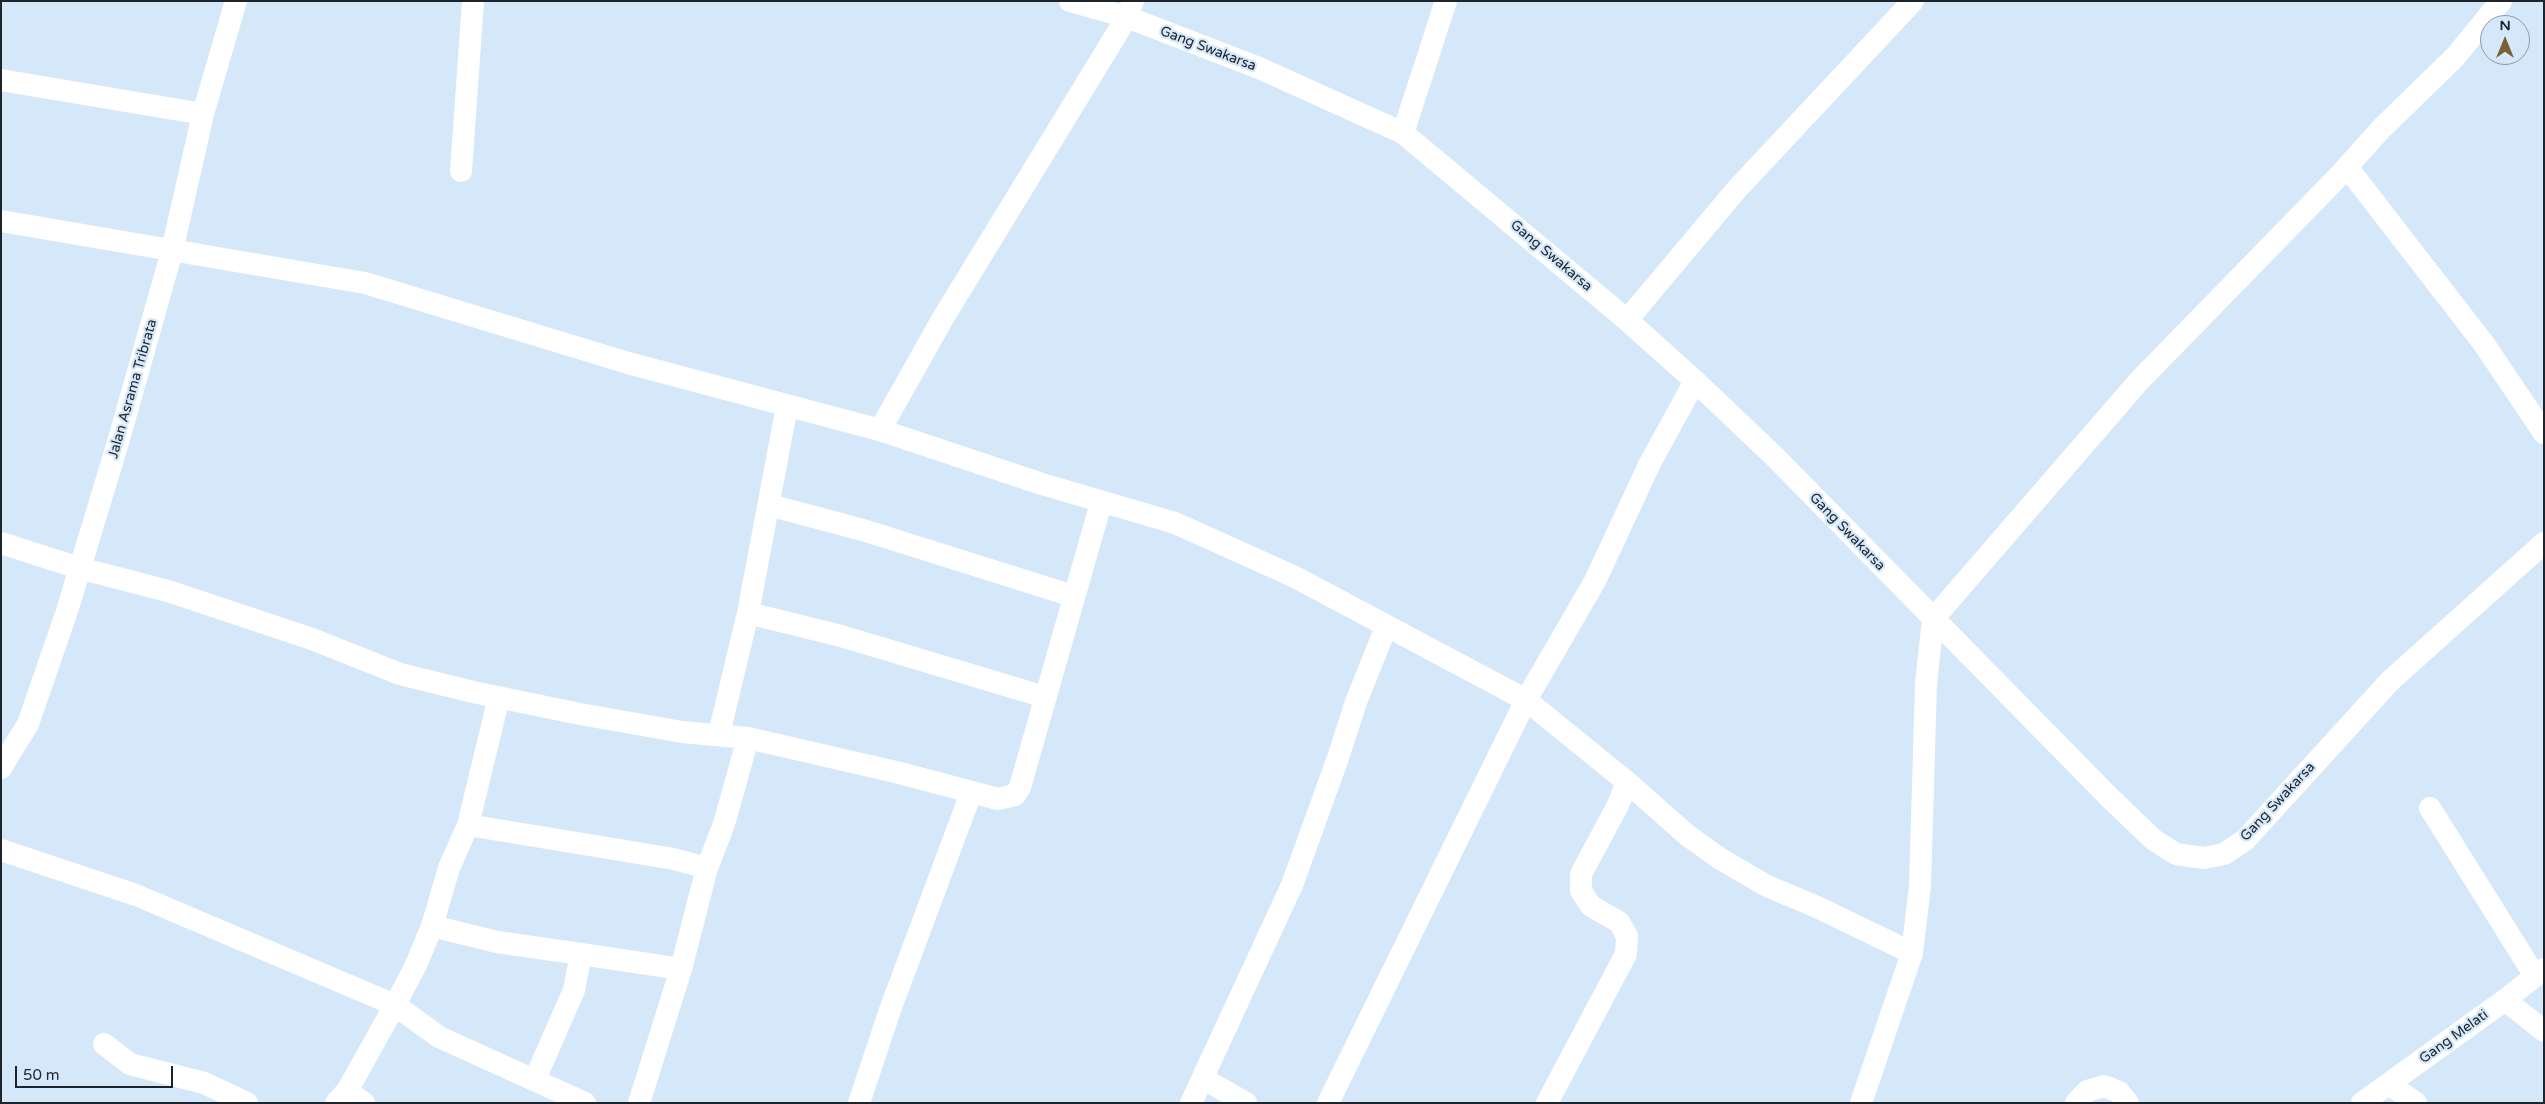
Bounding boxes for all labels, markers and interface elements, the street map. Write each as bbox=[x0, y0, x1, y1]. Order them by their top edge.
north arrow bbox=[2480, 15, 2530, 65]
text: N bbox=[2499, 17, 2511, 34]
street label: Gang Swakarsa bbox=[1157, 23, 1259, 75]
street label: Gang Swakarsa bbox=[1507, 217, 1595, 295]
street label: Jalan Asrama Tribrata bbox=[105, 317, 161, 461]
street label: Gang Swakarsa bbox=[1806, 490, 1888, 574]
street label: Gang Swakarsa bbox=[2237, 759, 2319, 845]
street label: Gang Melati bbox=[2416, 1006, 2492, 1068]
scale bar bbox=[18, 1056, 175, 1088]
text: 50 m bbox=[23, 1066, 60, 1084]

